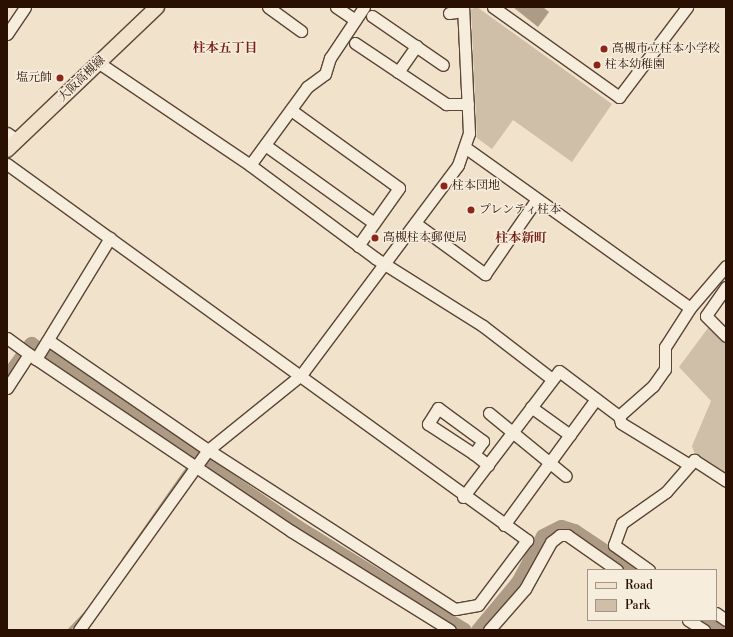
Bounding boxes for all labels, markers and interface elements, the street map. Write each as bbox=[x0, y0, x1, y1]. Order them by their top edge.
district label: 柱本五丁目 bbox=[193, 40, 257, 56]
place label: 高槻市立柱本小学校 bbox=[612, 42, 720, 56]
marker: 高槻市立柱本小学校 bbox=[599, 44, 609, 54]
street label: 大阪高槻線 bbox=[55, 53, 109, 105]
place label: 柱本幼稚園 bbox=[605, 58, 665, 72]
marker: 柱本幼稚園 bbox=[592, 60, 602, 70]
place label: 塩元帥 bbox=[16, 71, 52, 85]
marker: 塩元帥 bbox=[55, 73, 65, 83]
place label: 柱本団地 bbox=[452, 179, 500, 193]
marker: 柱本団地 bbox=[439, 181, 449, 191]
place label: プレンティ柱本 bbox=[479, 203, 563, 217]
marker: プレンティ柱本 bbox=[466, 205, 476, 215]
district label: 柱本新町 bbox=[495, 230, 547, 246]
place label: 高槻柱本郵便局 bbox=[383, 231, 467, 245]
marker: 高槻柱本郵便局 bbox=[370, 233, 380, 243]
legend bbox=[587, 569, 717, 621]
text: Road bbox=[625, 578, 653, 593]
text: Park bbox=[625, 598, 650, 613]

